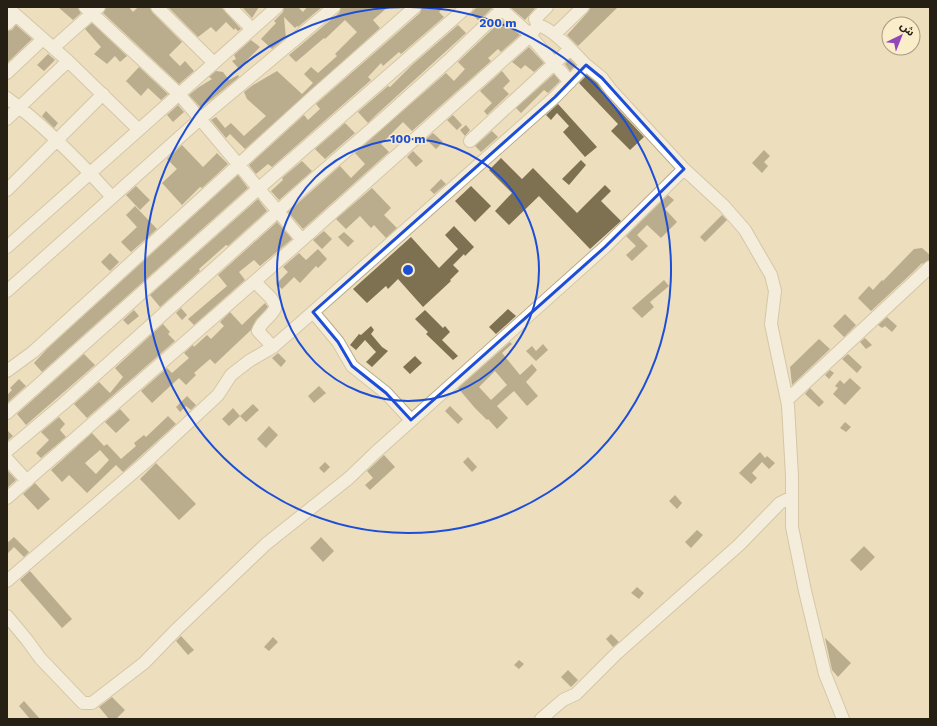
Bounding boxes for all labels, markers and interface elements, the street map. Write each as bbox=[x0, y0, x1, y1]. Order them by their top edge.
text: 200 m bbox=[479, 16, 517, 30]
north arrow bbox=[881, 16, 921, 56]
text: ش bbox=[898, 19, 917, 39]
text: 100 m bbox=[390, 132, 426, 146]
centre of rings bbox=[401, 263, 415, 277]

